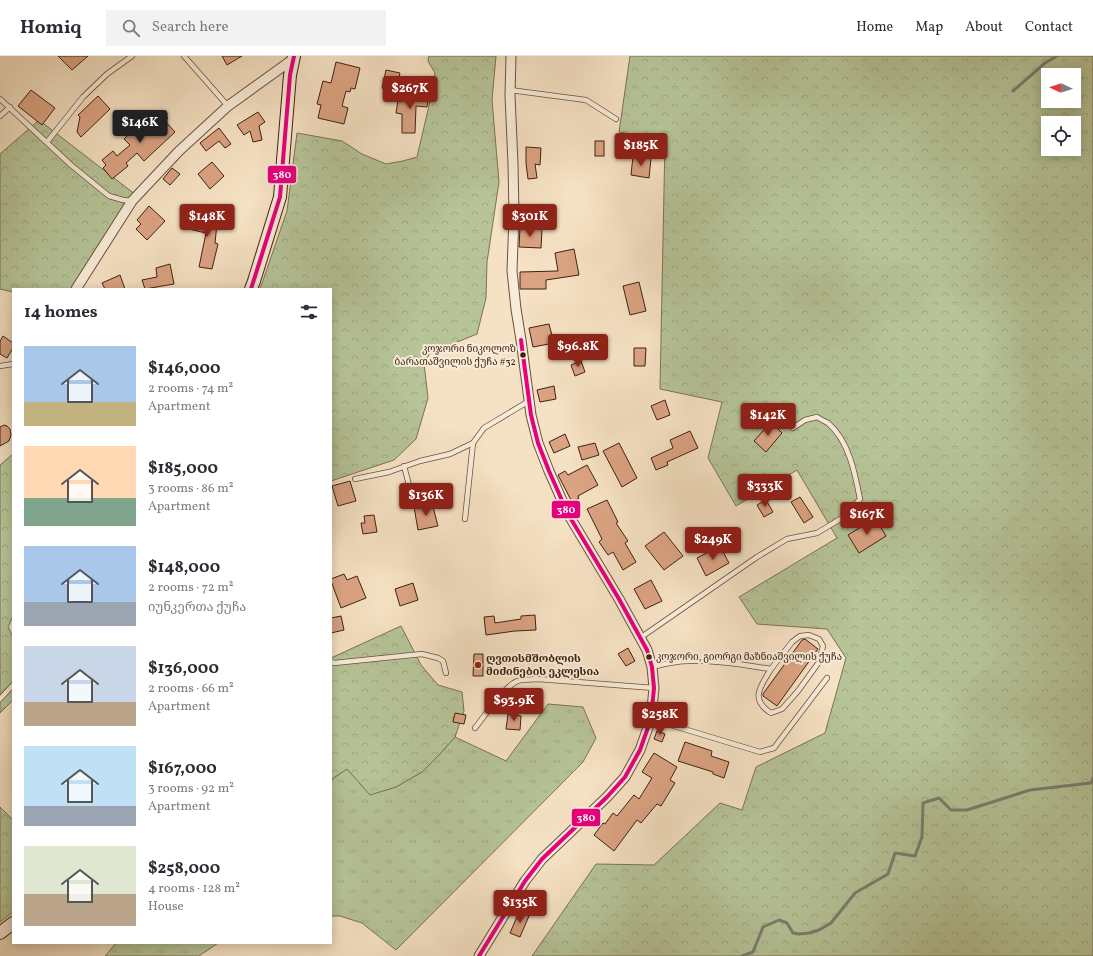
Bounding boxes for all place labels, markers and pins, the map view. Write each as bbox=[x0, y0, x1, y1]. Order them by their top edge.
pin: $267K bbox=[382, 76, 438, 110]
pin: $146K bbox=[112, 110, 168, 144]
pin: $185K bbox=[613, 133, 669, 167]
pin: $148K bbox=[179, 204, 235, 238]
pin: $301K bbox=[502, 204, 558, 238]
pin: $96.8K bbox=[545, 334, 611, 368]
place label: კოჯორი ნიკოლოზ ბარათაშვილის ქუჩა #32 bbox=[395, 342, 516, 369]
marker: კოჯორი ნიკოლოზ ბარათაშვილის ქუჩა #32 bbox=[518, 350, 528, 360]
pin: $142K bbox=[740, 403, 796, 437]
pin: $333K bbox=[737, 474, 793, 508]
pin: $136K bbox=[398, 483, 454, 517]
pin: $167K bbox=[839, 502, 895, 536]
pin: $249K bbox=[685, 527, 741, 561]
place label: კოჯორი, გიორგი მაზნიაშვილის ქუჩა bbox=[656, 650, 842, 664]
place label: ღვთისმშობლის მიძინების ეკლესია bbox=[486, 652, 599, 680]
marker: კოჯორი, გიორგი მაზნიაშვილის ქუჩა bbox=[644, 652, 654, 662]
marker: ღვთისმშობლის მიძინების ეკლესია bbox=[473, 660, 483, 670]
pin: $93.9K bbox=[481, 688, 547, 722]
pin: $258K bbox=[632, 702, 688, 736]
pin: $135K bbox=[492, 890, 548, 924]

